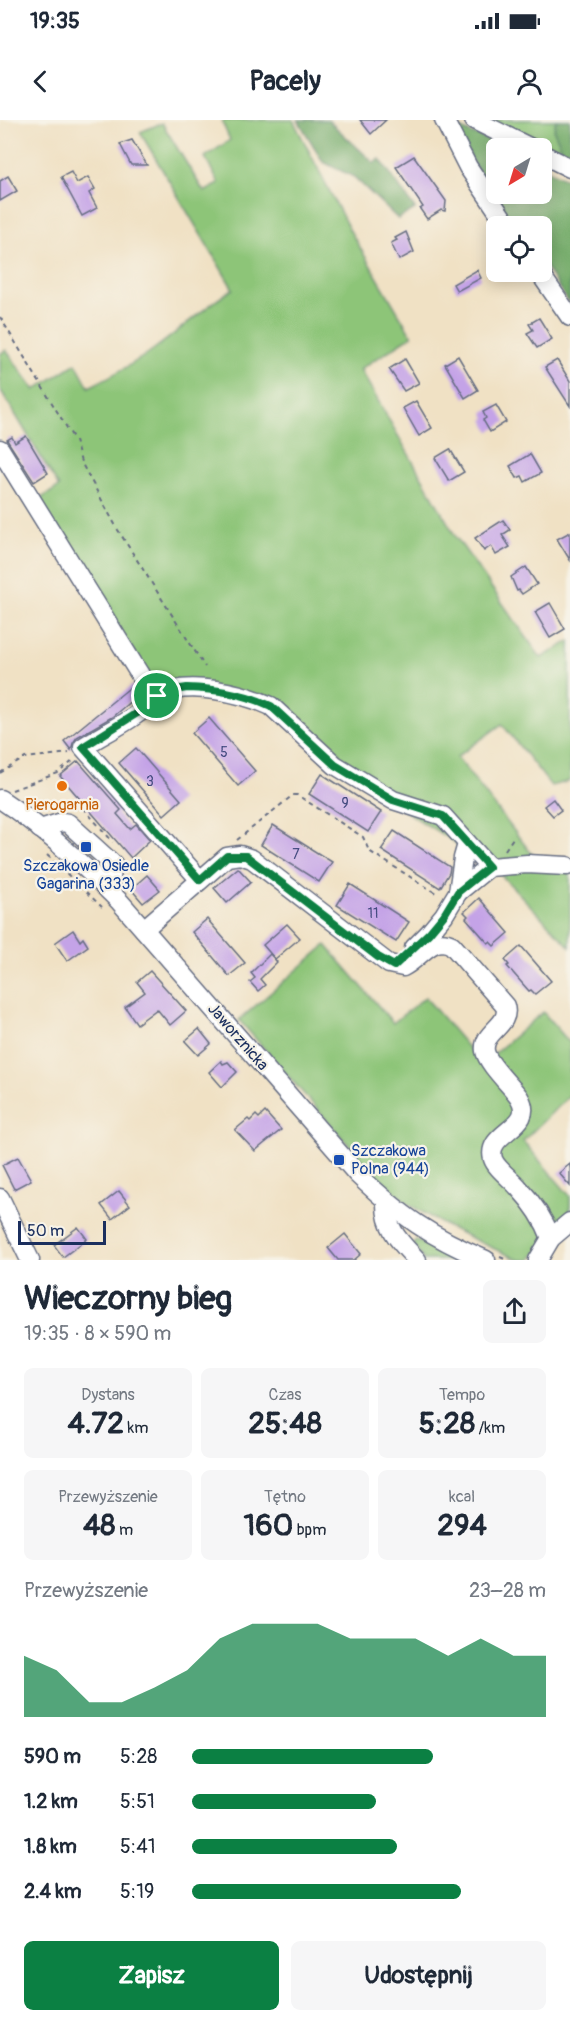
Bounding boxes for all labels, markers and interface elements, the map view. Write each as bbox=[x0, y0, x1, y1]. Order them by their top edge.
text: 19:35 bbox=[30, 7, 80, 35]
icon: back bbox=[24, 65, 57, 98]
text: Pacely bbox=[249, 65, 321, 98]
icon: person bbox=[513, 65, 546, 98]
north arrow bbox=[486, 138, 552, 204]
map controls bbox=[486, 138, 552, 282]
button: locate bbox=[486, 216, 552, 282]
pin bbox=[131, 670, 182, 721]
icon: arrive bbox=[140, 679, 173, 712]
house number: 5 bbox=[220, 744, 228, 761]
house number: 3 bbox=[146, 773, 154, 790]
marker: Pierogarnia bbox=[55, 779, 69, 793]
place label: Pierogarnia bbox=[25, 795, 99, 815]
house number: 9 bbox=[341, 795, 349, 812]
marker: Szczakowa Osiedle Gagarina (333) bbox=[79, 840, 93, 854]
house number: 7 bbox=[292, 846, 300, 863]
place label: Szczakowa Osiedle Gagarina (333) bbox=[23, 856, 149, 894]
house number: 11 bbox=[368, 905, 378, 922]
street label: Jaworznicka bbox=[203, 999, 273, 1075]
place label: Szczakowa Polna (944) bbox=[351, 1141, 430, 1179]
marker: Szczakowa Polna (944) bbox=[332, 1153, 346, 1167]
scale bar bbox=[18, 1218, 106, 1246]
text: 50 m bbox=[27, 1221, 64, 1241]
text: Wieczorny bieg bbox=[24, 1278, 232, 1319]
button: share bbox=[483, 1280, 546, 1343]
text: 19:35 · 8 × 590 m bbox=[24, 1321, 171, 1346]
text: Dystans bbox=[81, 1385, 135, 1405]
text: Czas bbox=[269, 1385, 301, 1405]
text: Tempo bbox=[439, 1385, 485, 1405]
text: 4.72 bbox=[68, 1405, 124, 1442]
text: 25:48 bbox=[248, 1405, 322, 1442]
text: 5:28 bbox=[419, 1405, 475, 1442]
text: km bbox=[124, 1418, 148, 1438]
text: /km bbox=[475, 1418, 505, 1438]
text: Przewyższenie bbox=[58, 1487, 158, 1507]
text: Tętno bbox=[264, 1487, 306, 1507]
text: kcal bbox=[449, 1487, 475, 1507]
text: 48 bbox=[83, 1507, 115, 1544]
text: 160 bbox=[244, 1507, 293, 1544]
text: 294 bbox=[437, 1507, 487, 1544]
text: m bbox=[115, 1520, 133, 1540]
text: bpm bbox=[293, 1520, 326, 1540]
text: Przewyższenie bbox=[24, 1578, 148, 1603]
text: 23–28 m bbox=[469, 1578, 546, 1603]
text: 590 m bbox=[24, 1744, 81, 1769]
text: 5:28 bbox=[120, 1744, 157, 1769]
text: 1.2 km bbox=[24, 1789, 78, 1814]
text: 5:51 bbox=[120, 1789, 155, 1814]
text: 1.8 km bbox=[24, 1834, 77, 1859]
text: 5:41 bbox=[120, 1834, 156, 1859]
text: 2.4 km bbox=[24, 1879, 82, 1904]
text: 5:19 bbox=[120, 1879, 154, 1904]
button: Zapisz bbox=[24, 1941, 279, 2010]
button: Udostępnij bbox=[291, 1941, 546, 2010]

